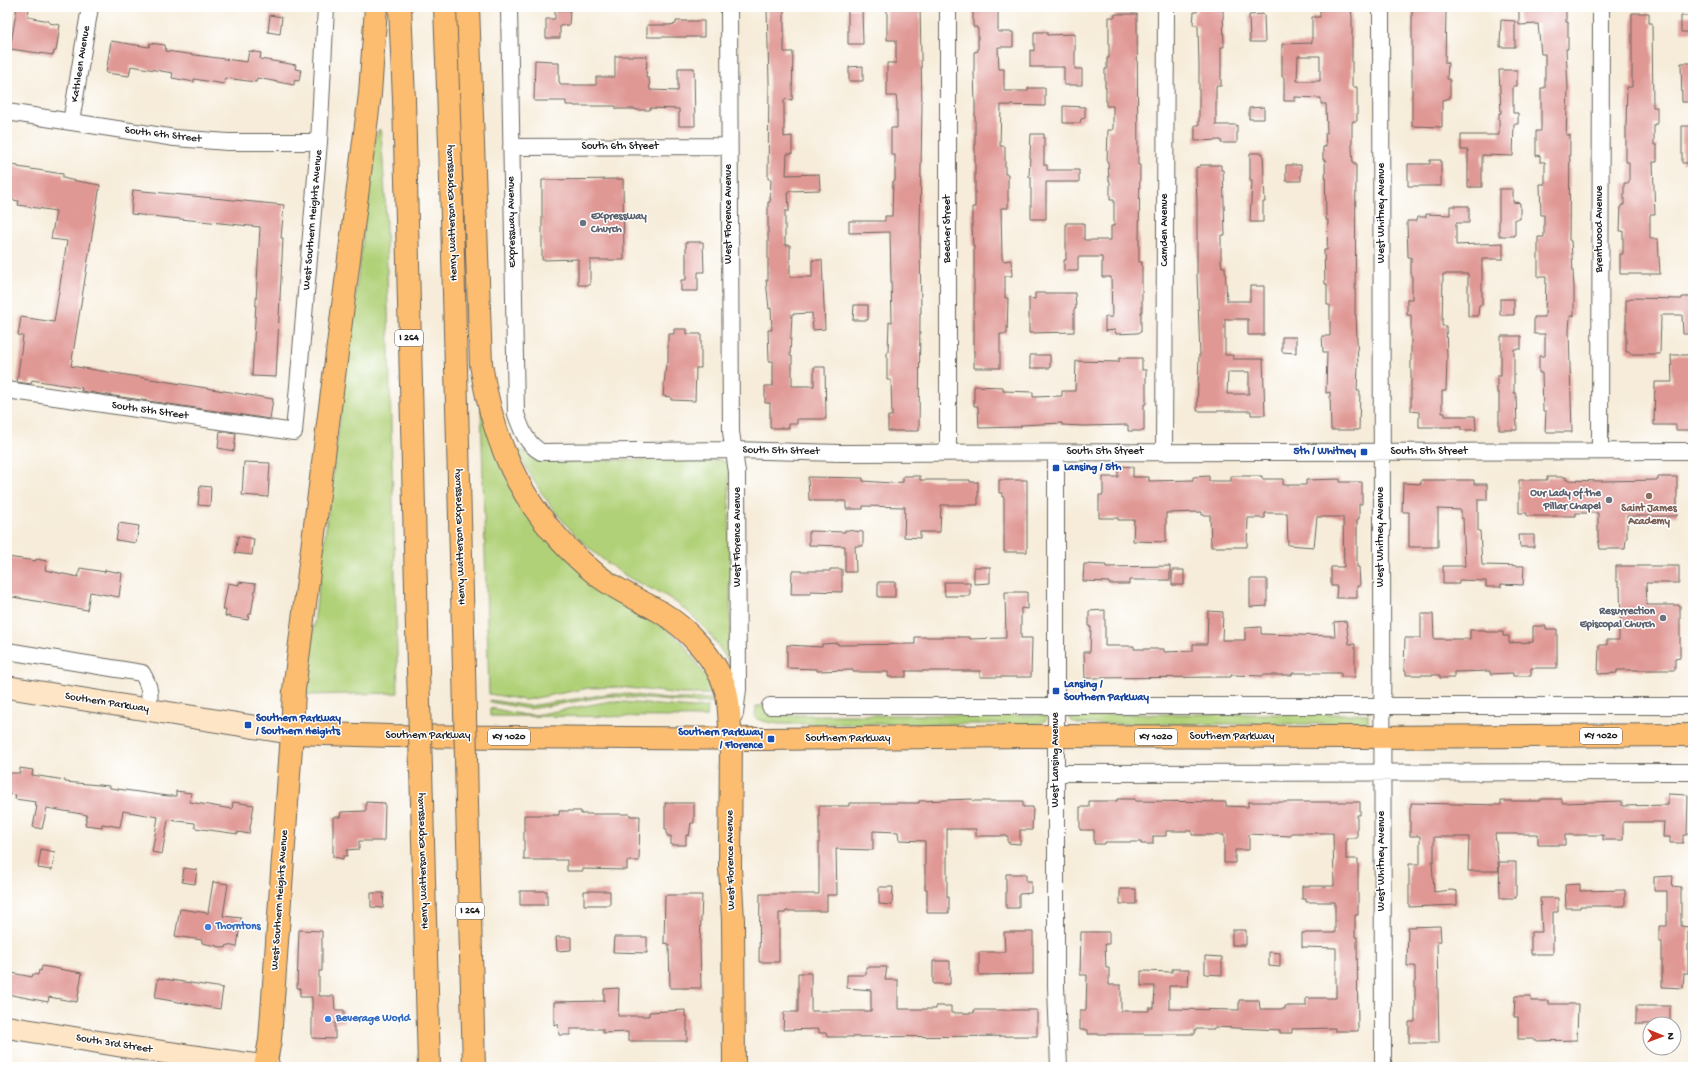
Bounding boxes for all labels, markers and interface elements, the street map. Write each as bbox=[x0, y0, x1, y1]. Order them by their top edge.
street label: Kathleen Avenue bbox=[69, 25, 93, 103]
street label: South 6th Street bbox=[124, 124, 203, 146]
street label: South 6th Street bbox=[582, 141, 660, 153]
street label: Henry Watterson Expressway bbox=[444, 144, 460, 281]
street label: West Southern Heights Avenue bbox=[301, 149, 325, 291]
street label: West Whitney Avenue bbox=[1376, 163, 1388, 263]
street label: West Florence Avenue bbox=[723, 164, 735, 264]
street label: Expressway Avenue bbox=[505, 176, 519, 268]
street label: Brentwood Avenue bbox=[1594, 185, 1606, 274]
street label: Beecher Street bbox=[942, 193, 954, 264]
street label: Camden Avenue bbox=[1159, 193, 1171, 266]
place label: Expressway Church bbox=[590, 211, 647, 236]
marker: Expressway Church bbox=[578, 218, 588, 228]
road number: I 264 bbox=[395, 330, 423, 346]
street label: South 5th Street bbox=[111, 400, 190, 423]
street label: South 5th Street bbox=[742, 444, 821, 458]
place label: 5th / Whitney bbox=[1294, 445, 1357, 458]
street label: South 5th Street bbox=[1066, 446, 1145, 458]
street label: South 5th Street bbox=[1390, 446, 1469, 458]
marker: 5th / Whitney bbox=[1359, 447, 1369, 457]
place label: Lansing / 5th bbox=[1064, 461, 1121, 475]
marker: Lansing / 5th bbox=[1051, 463, 1061, 473]
street label: Henry Watterson Expressway bbox=[452, 468, 468, 605]
street label: West Florence Avenue bbox=[732, 487, 744, 587]
street label: West Whitney Avenue bbox=[1375, 487, 1387, 587]
place label: Our Lady of the Pillar Chapel bbox=[1530, 487, 1602, 513]
marker: Saint James Academy bbox=[1644, 491, 1654, 501]
marker: Our Lady of the Pillar Chapel bbox=[1604, 495, 1614, 505]
place label: Saint James Academy bbox=[1621, 502, 1678, 528]
place label: Resurrection Episcopal Church bbox=[1579, 605, 1656, 631]
marker: Resurrection Episcopal Church bbox=[1658, 613, 1668, 623]
place label: Lansing / Southern Parkway bbox=[1064, 679, 1149, 704]
marker: Lansing / Southern Parkway bbox=[1051, 686, 1061, 696]
street label: Southern Parkway bbox=[64, 690, 150, 716]
place label: Southern Parkway / Southern Heights bbox=[255, 712, 341, 739]
street label: West Lansing Avenue bbox=[1050, 712, 1062, 808]
marker: Southern Parkway / Southern Heights bbox=[243, 720, 253, 730]
place label: Southern Parkway / Florence bbox=[678, 726, 764, 752]
road number: KY 1020 bbox=[1580, 728, 1622, 744]
road number: KY 1020 bbox=[488, 729, 530, 745]
road number: KY 1020 bbox=[1135, 729, 1177, 745]
street label: Southern Parkway bbox=[386, 730, 471, 742]
street label: Southern Parkway bbox=[1190, 731, 1275, 743]
street label: Southern Parkway bbox=[806, 733, 891, 745]
marker: Southern Parkway / Florence bbox=[766, 734, 776, 744]
street label: Henry Watterson Expressway bbox=[415, 792, 431, 929]
street label: West Florence Avenue bbox=[724, 810, 738, 910]
street label: West Whitney Avenue bbox=[1376, 811, 1388, 911]
street label: West Southern Heights Avenue bbox=[269, 829, 291, 971]
road number: I 264 bbox=[456, 903, 484, 919]
place label: Thorntons bbox=[215, 920, 261, 933]
marker: Thorntons bbox=[203, 922, 213, 932]
place label: Beverage World bbox=[335, 1013, 412, 1026]
marker: Beverage World bbox=[323, 1014, 333, 1024]
north arrow bbox=[1642, 1016, 1682, 1056]
street label: South 3rd Street bbox=[75, 1032, 154, 1056]
text: N bbox=[1664, 1032, 1676, 1040]

